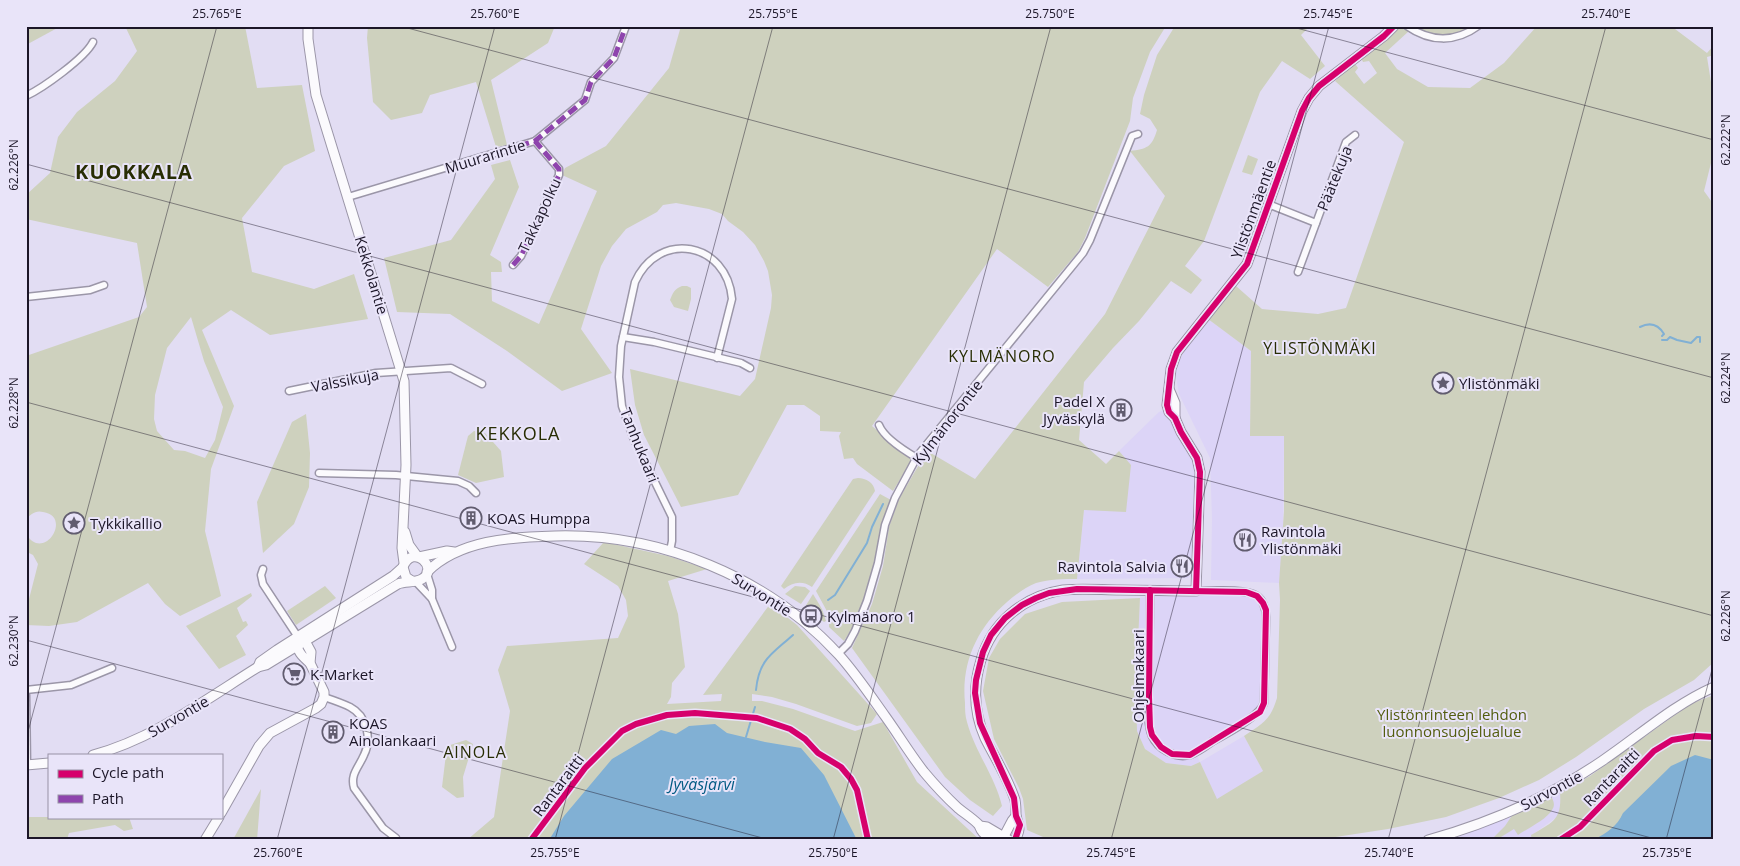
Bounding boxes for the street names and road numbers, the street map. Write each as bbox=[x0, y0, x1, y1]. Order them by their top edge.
street label: Muurarintie bbox=[442, 134, 528, 178]
street label: Päätekuja bbox=[1312, 142, 1356, 214]
street label: Ylistönmäentie bbox=[1226, 157, 1280, 261]
street label: Takkapolku bbox=[513, 175, 565, 255]
street label: Kekkolantie bbox=[351, 233, 393, 317]
street label: Valssikuja bbox=[310, 364, 380, 396]
street label: Kylmänorontie bbox=[907, 375, 987, 469]
street label: Tanhukaari bbox=[616, 405, 664, 485]
street label: Survontie bbox=[728, 568, 796, 620]
street label: Ohjelmakaari bbox=[1128, 629, 1148, 723]
street label: Survontie bbox=[144, 691, 212, 741]
street label: Rantaraitti bbox=[1578, 744, 1644, 810]
street label: Rantaraitti bbox=[528, 750, 588, 820]
street label: Survontie bbox=[1517, 765, 1585, 815]

